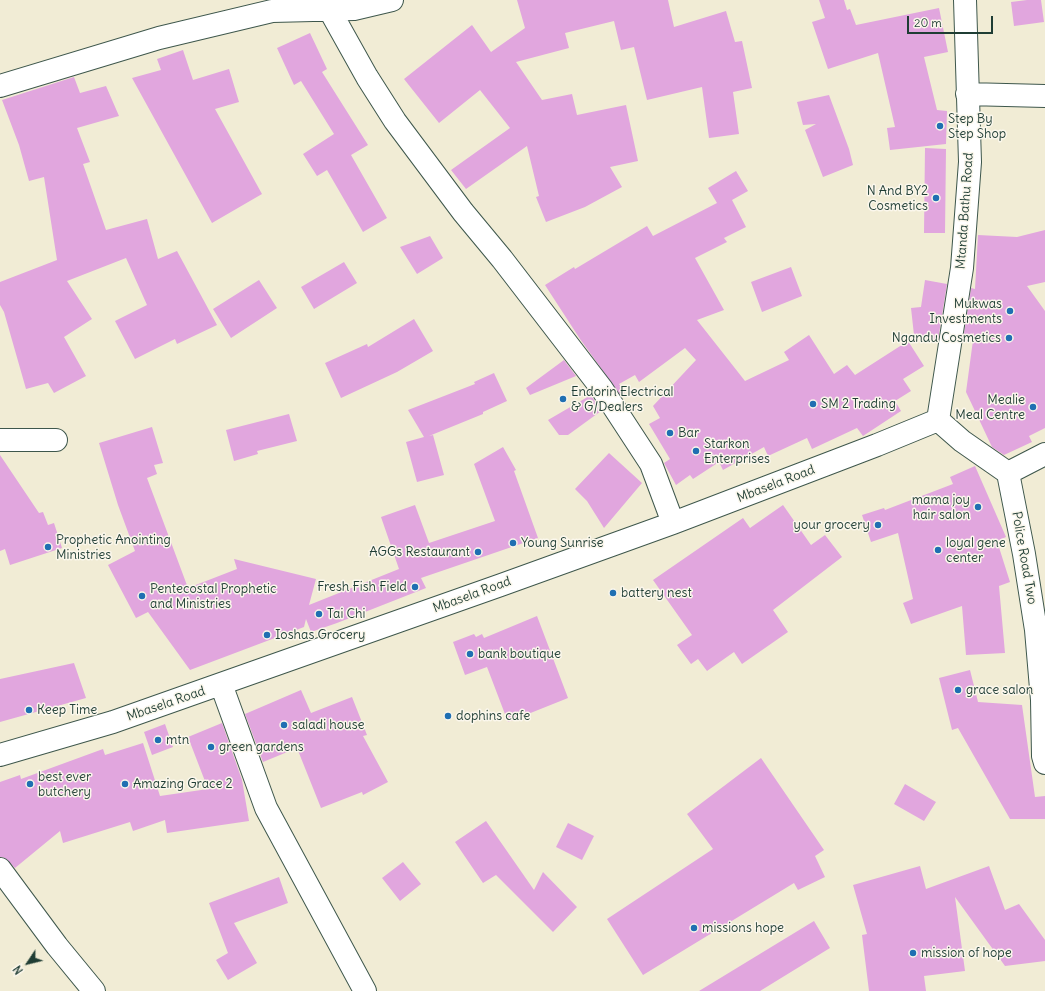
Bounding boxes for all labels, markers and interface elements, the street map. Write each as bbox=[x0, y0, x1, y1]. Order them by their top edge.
scale bar bbox=[909, 8, 995, 34]
text: 20 m bbox=[914, 15, 942, 30]
place label: Step By Step Shop bbox=[948, 111, 1006, 142]
marker: Step By Step Shop bbox=[935, 121, 945, 131]
street label: Mtanda Bathu Road bbox=[953, 152, 977, 270]
place label: N And BY2 Cosmetics bbox=[867, 183, 928, 214]
marker: N And BY2 Cosmetics bbox=[931, 193, 941, 203]
place label: Mukwas Investments bbox=[929, 296, 1002, 327]
marker: Mukwas Investments bbox=[1005, 306, 1015, 316]
place label: Ngandu Cosmetics bbox=[892, 330, 1001, 346]
marker: Ngandu Cosmetics bbox=[1004, 333, 1014, 343]
place label: Endorin Electrical & G/Dealers bbox=[571, 384, 674, 415]
place label: Mealie Meal Centre bbox=[955, 392, 1025, 423]
marker: Endorin Electrical & G/Dealers bbox=[558, 394, 568, 404]
place label: SM 2 Trading bbox=[821, 396, 896, 412]
marker: SM 2 Trading bbox=[808, 399, 818, 409]
marker: Mealie Meal Centre bbox=[1028, 402, 1038, 412]
place label: Bar bbox=[678, 425, 699, 441]
marker: Bar bbox=[665, 428, 675, 438]
place label: Starkon Enterprises bbox=[704, 436, 770, 467]
marker: Starkon Enterprises bbox=[691, 446, 701, 456]
street label: Mbasela Road bbox=[735, 462, 817, 506]
place label: mama joy hair salon bbox=[912, 492, 970, 523]
marker: mama joy hair salon bbox=[973, 502, 983, 512]
street label: Police Road Two bbox=[1008, 510, 1040, 606]
place label: your grocery bbox=[793, 517, 870, 533]
marker: your grocery bbox=[873, 520, 883, 530]
place label: Prophetic Anointing Ministries bbox=[56, 532, 171, 563]
place label: Young Sunrise bbox=[521, 535, 604, 551]
place label: loyal gene center bbox=[946, 535, 1006, 566]
marker: Young Sunrise bbox=[508, 538, 518, 548]
marker: Prophetic Anointing Ministries bbox=[43, 542, 53, 552]
place label: AGGs Restaurant bbox=[369, 544, 470, 560]
marker: loyal gene center bbox=[933, 545, 943, 555]
marker: AGGs Restaurant bbox=[473, 547, 483, 557]
street label: Mbasela Road bbox=[431, 574, 513, 616]
place label: Fresh Fish Field bbox=[317, 579, 407, 595]
place label: Pentecostal Prophetic and Ministries bbox=[150, 581, 277, 612]
marker: Fresh Fish Field bbox=[410, 582, 420, 592]
place label: battery nest bbox=[621, 585, 692, 601]
marker: battery nest bbox=[608, 588, 618, 598]
marker: Pentecostal Prophetic and Ministries bbox=[137, 591, 147, 601]
place label: Tai Chi bbox=[327, 606, 365, 622]
marker: Tai Chi bbox=[314, 609, 324, 619]
place label: Ioshas Grocery bbox=[275, 627, 365, 643]
marker: Ioshas Grocery bbox=[262, 630, 272, 640]
place label: bank boutique bbox=[478, 646, 561, 662]
marker: bank boutique bbox=[465, 649, 475, 659]
place label: grace salon bbox=[966, 682, 1033, 698]
street label: Mbasela Road bbox=[125, 683, 207, 725]
marker: grace salon bbox=[953, 685, 963, 695]
place label: Keep Time bbox=[37, 702, 97, 718]
marker: Keep Time bbox=[24, 705, 34, 715]
place label: dophins cafe bbox=[456, 708, 530, 724]
marker: dophins cafe bbox=[443, 711, 453, 721]
place label: saladi house bbox=[292, 717, 365, 733]
marker: saladi house bbox=[279, 720, 289, 730]
place label: mtn bbox=[166, 732, 189, 748]
marker: mtn bbox=[153, 735, 163, 745]
place label: green gardens bbox=[219, 739, 304, 755]
marker: green gardens bbox=[206, 742, 216, 752]
place label: best ever butchery bbox=[38, 769, 91, 800]
place label: Amazing Grace 2 bbox=[133, 776, 233, 792]
marker: best ever butchery bbox=[25, 779, 35, 789]
marker: Amazing Grace 2 bbox=[120, 779, 130, 789]
place label: missions hope bbox=[702, 920, 784, 936]
marker: missions hope bbox=[689, 923, 699, 933]
north arrow bbox=[8, 943, 48, 983]
place label: mission of hope bbox=[921, 945, 1012, 961]
marker: mission of hope bbox=[908, 948, 918, 958]
text: N bbox=[10, 963, 26, 977]

